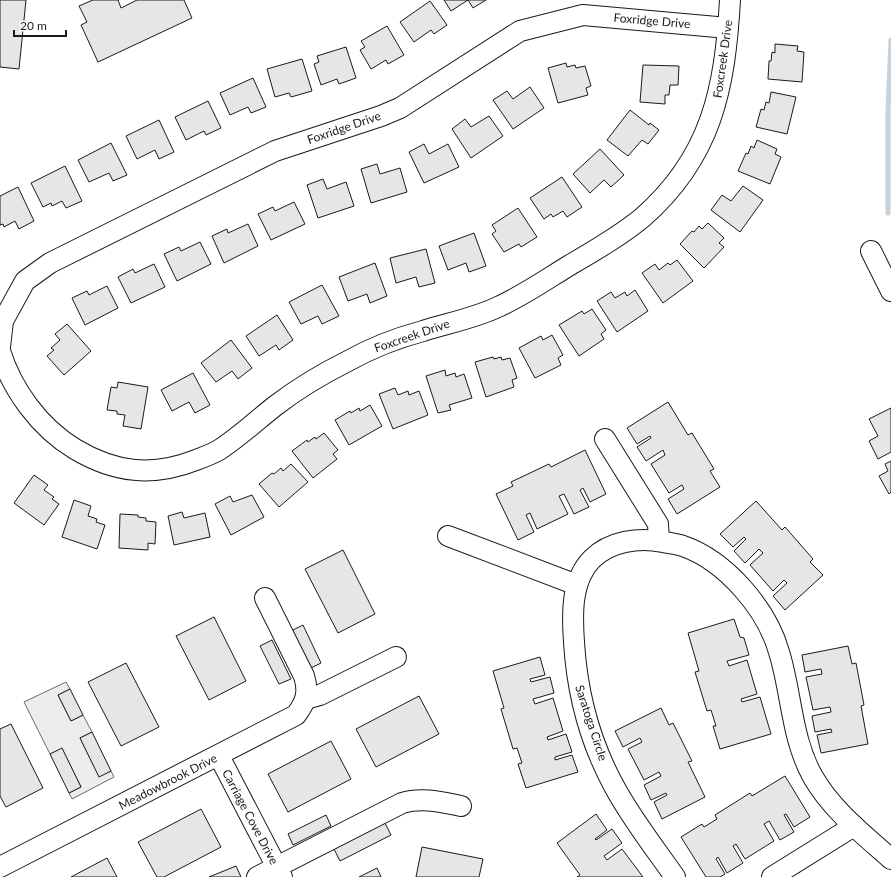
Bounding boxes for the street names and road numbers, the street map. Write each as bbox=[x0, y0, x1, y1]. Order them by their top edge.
street label: Foxridge Drive bbox=[613, 10, 691, 31]
street label: Foxcreek Drive bbox=[710, 19, 735, 99]
street label: Foxridge Drive bbox=[305, 108, 383, 147]
street label: Foxcreek Drive bbox=[372, 316, 452, 355]
street label: Saratoga Circle bbox=[572, 683, 611, 763]
street label: Meadowbrook Drive bbox=[116, 750, 219, 813]
street label: Carriage Cove Drive bbox=[219, 767, 282, 867]

